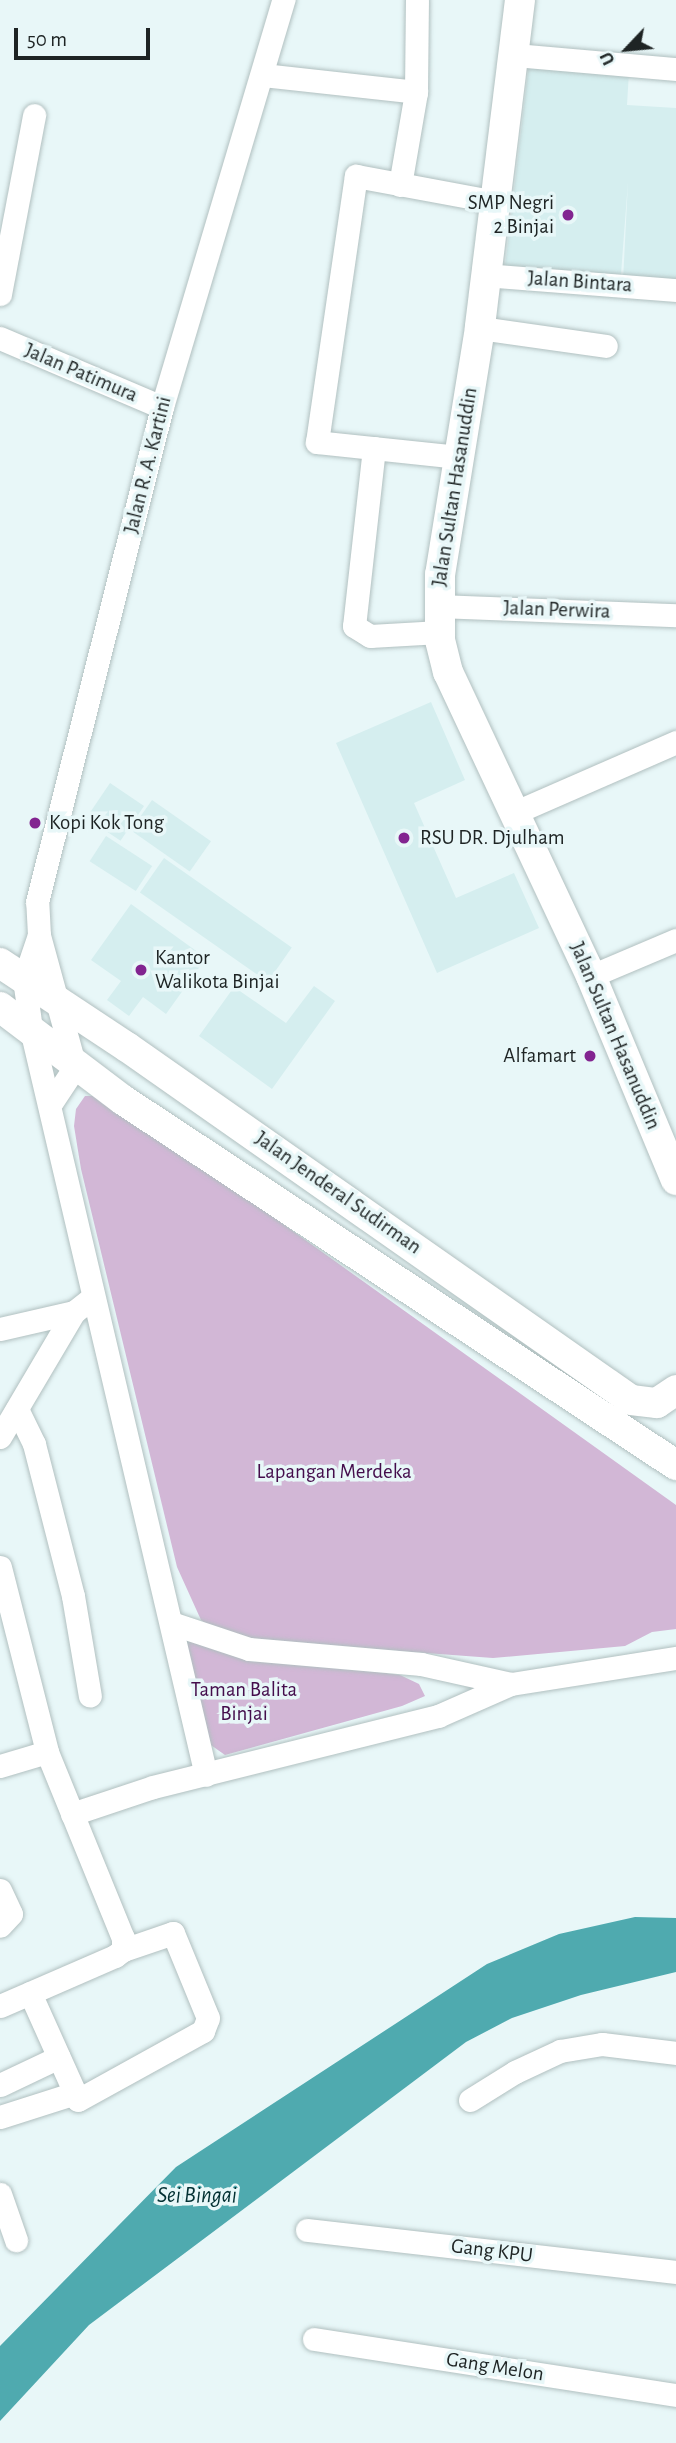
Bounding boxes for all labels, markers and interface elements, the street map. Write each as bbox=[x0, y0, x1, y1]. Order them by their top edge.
scale bar bbox=[18, 14, 154, 58]
north arrow bbox=[592, 14, 662, 84]
text: 50 m bbox=[27, 29, 67, 50]
text: U bbox=[596, 49, 619, 68]
place label: SMP Negri 2 Binjai bbox=[468, 190, 554, 240]
marker: SMP Negri 2 Binjai bbox=[560, 207, 576, 223]
street label: Jalan Bintara bbox=[527, 266, 633, 298]
street label: Jalan Patimura bbox=[21, 338, 141, 408]
street label: Jalan Sultan Hasanuddin bbox=[427, 386, 483, 588]
street label: Jalan R. A. Kartini bbox=[119, 394, 177, 536]
street label: Jalan Perwira bbox=[503, 596, 611, 624]
place label: Kopi Kok Tong bbox=[49, 810, 164, 836]
marker: Kopi Kok Tong bbox=[27, 815, 43, 831]
place label: RSU DR. Djulham bbox=[420, 825, 565, 851]
marker: RSU DR. Djulham bbox=[394, 828, 414, 848]
street label: Jalan Sultan Hasanuddin bbox=[564, 938, 666, 1134]
place label: Kantor Walikota Binjai bbox=[155, 945, 280, 995]
marker: Kantor Walikota Binjai bbox=[133, 962, 149, 978]
place label: Alfamart bbox=[503, 1043, 576, 1069]
marker: Alfamart bbox=[582, 1048, 598, 1064]
street label: Jalan Jenderal Sudirman bbox=[250, 1126, 426, 1260]
park label: Lapangan Merdeka bbox=[256, 1459, 412, 1485]
park label: Taman Balita Binjai bbox=[191, 1677, 297, 1727]
water label: Sei Bingai bbox=[157, 2182, 237, 2210]
street label: Gang KPU bbox=[450, 2233, 534, 2269]
street label: Gang Melon bbox=[444, 2347, 546, 2387]

